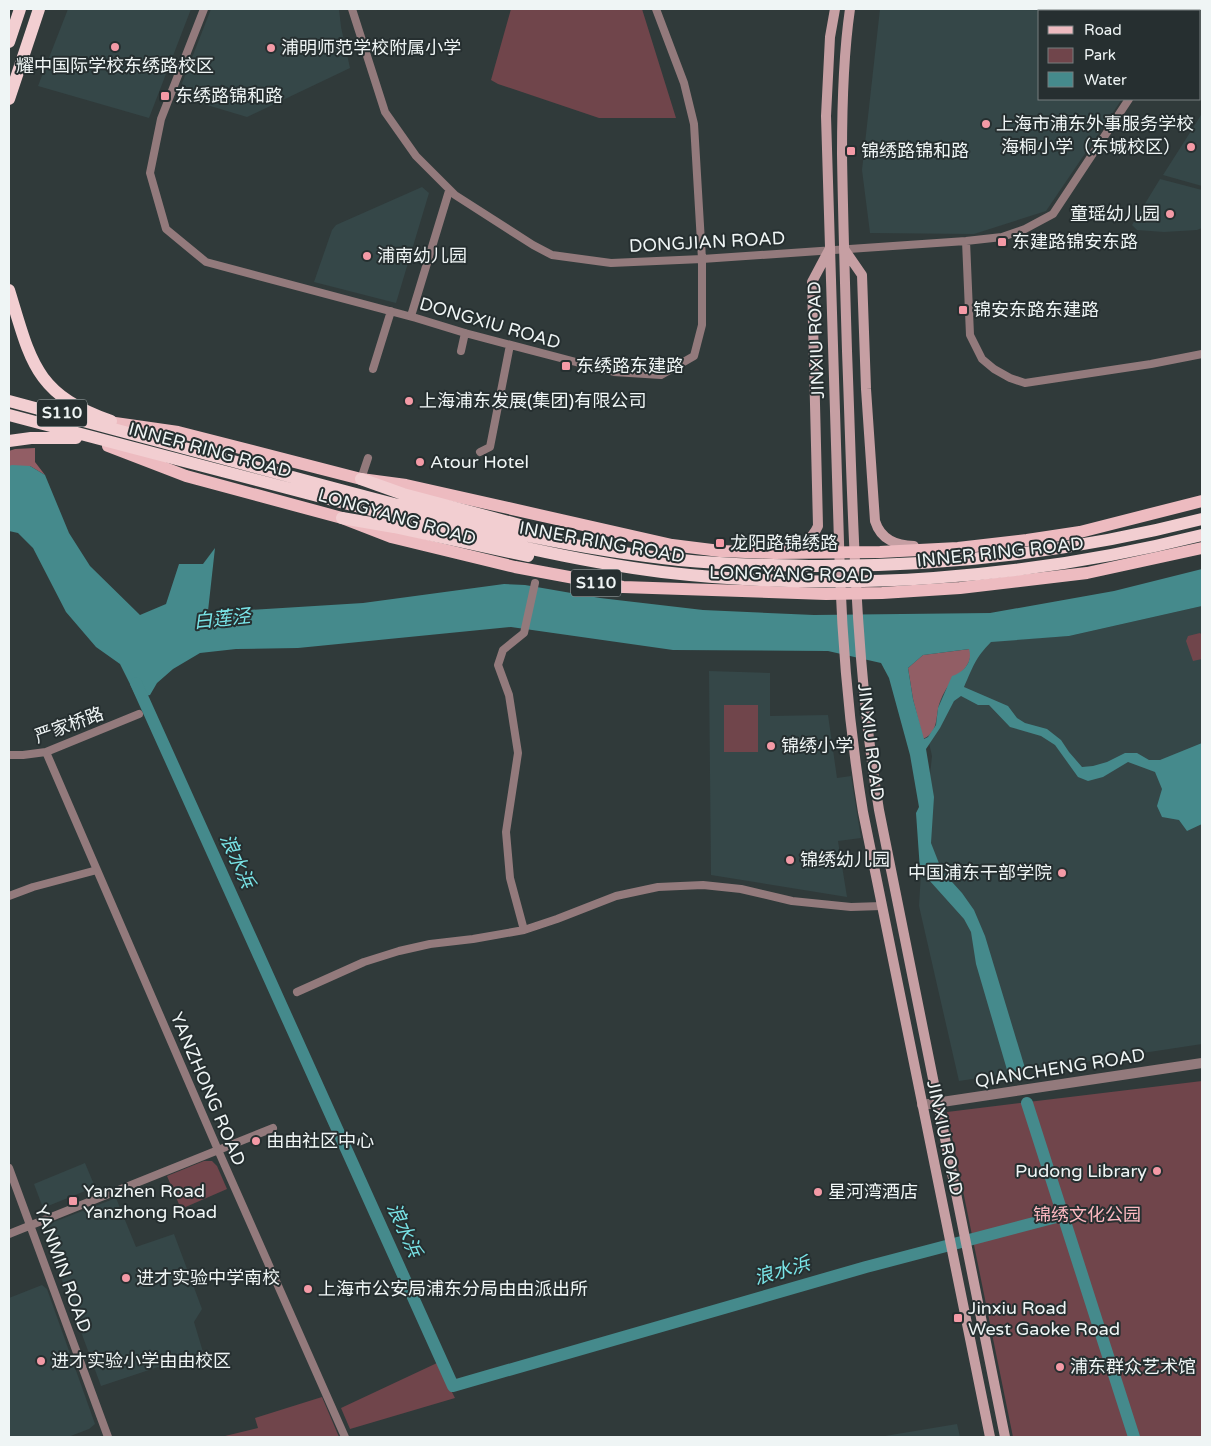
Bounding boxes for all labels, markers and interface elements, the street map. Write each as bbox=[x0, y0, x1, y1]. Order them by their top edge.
legend bbox=[1038, 10, 1201, 100]
text: Road bbox=[1084, 21, 1122, 39]
place label: 浦明师范学校附属小学 bbox=[281, 37, 461, 59]
marker: 耀中国际学校东绣路校区 bbox=[109, 41, 121, 53]
marker: 浦明师范学校附属小学 bbox=[265, 42, 277, 54]
text: Park bbox=[1084, 46, 1116, 64]
place label: 耀中国际学校东绣路校区 bbox=[16, 55, 214, 77]
text: Water bbox=[1084, 71, 1127, 89]
place label: 东绣路锦和路 bbox=[175, 85, 283, 107]
marker: 东绣路锦和路 bbox=[159, 90, 171, 102]
place label: 上海市浦东外事服务学校 bbox=[996, 113, 1194, 135]
marker: 上海市浦东外事服务学校 bbox=[980, 118, 992, 130]
place label: 海桐小学（东城校区） bbox=[1001, 136, 1181, 158]
place label: 锦绣路锦和路 bbox=[861, 140, 969, 162]
marker: 海桐小学（东城校区） bbox=[1185, 141, 1197, 153]
marker: 锦绣路锦和路 bbox=[845, 145, 857, 157]
place label: 童瑶幼儿园 bbox=[1070, 203, 1160, 225]
marker: 童瑶幼儿园 bbox=[1164, 208, 1176, 220]
street label: DONGJIAN ROAD bbox=[628, 227, 786, 257]
place label: 东建路锦安东路 bbox=[1012, 231, 1138, 253]
marker: 东建路锦安东路 bbox=[996, 236, 1008, 248]
place label: 浦南幼儿园 bbox=[377, 245, 467, 267]
marker: 浦南幼儿园 bbox=[361, 250, 373, 262]
street label: JINXIU ROAD bbox=[803, 281, 829, 399]
street label: DONGXIU ROAD bbox=[417, 292, 563, 354]
place label: 锦安东路东建路 bbox=[973, 299, 1099, 321]
marker: 锦安东路东建路 bbox=[957, 304, 969, 316]
place label: 东绣路东建路 bbox=[576, 355, 684, 377]
marker: 东绣路东建路 bbox=[560, 360, 572, 372]
place label: 上海浦东发展(集团)有限公司 bbox=[419, 390, 646, 412]
marker: 上海浦东发展(集团)有限公司 bbox=[403, 395, 415, 407]
road number: S110 bbox=[37, 399, 87, 426]
street label: INNER RING ROAD bbox=[126, 418, 294, 482]
place label: Atour Hotel bbox=[430, 451, 529, 473]
marker: Atour Hotel bbox=[414, 456, 426, 468]
street label: LONGYANG ROAD bbox=[315, 484, 479, 550]
street label: INNER RING ROAD bbox=[517, 517, 687, 567]
place label: 龙阳路锦绣路 bbox=[730, 532, 838, 554]
street label: INNER RING ROAD bbox=[915, 532, 1085, 572]
marker: 龙阳路锦绣路 bbox=[714, 537, 726, 549]
street label: LONGYANG ROAD bbox=[709, 562, 873, 586]
road number: S110 bbox=[571, 570, 621, 596]
water label: 白莲泾 bbox=[192, 605, 253, 633]
street label: JINXIU ROAD bbox=[853, 682, 889, 802]
street label: 严家桥路 bbox=[31, 702, 107, 748]
place label: 锦绣小学 bbox=[781, 735, 853, 757]
marker: 锦绣小学 bbox=[765, 740, 777, 752]
water label: 浪水浜 bbox=[215, 830, 259, 893]
place label: 锦绣幼儿园 bbox=[800, 849, 890, 871]
marker: 锦绣幼儿园 bbox=[784, 854, 796, 866]
place label: 中国浦东干部学院 bbox=[908, 862, 1052, 884]
marker: 中国浦东干部学院 bbox=[1056, 867, 1068, 879]
street label: YANZHONG ROAD bbox=[166, 1009, 250, 1169]
street label: QIANCHENG ROAD bbox=[973, 1044, 1147, 1092]
street label: JINXIU ROAD bbox=[922, 1078, 968, 1198]
place label: 由由社区中心 bbox=[266, 1130, 374, 1152]
marker: 由由社区中心 bbox=[250, 1135, 262, 1147]
place label: Pudong Library bbox=[1015, 1160, 1147, 1182]
marker: Pudong Library bbox=[1151, 1165, 1163, 1177]
place label: Yanzhen Road Yanzhong Road bbox=[83, 1180, 217, 1223]
place label: 星河湾酒店 bbox=[828, 1181, 918, 1203]
marker: 星河湾酒店 bbox=[812, 1186, 824, 1198]
marker: Yanzhen Road Yanzhong Road bbox=[67, 1195, 79, 1207]
water label: 浪水浜 bbox=[382, 1199, 426, 1262]
street label: YANMIN ROAD bbox=[30, 1202, 96, 1336]
park label: 锦绣文化公园 bbox=[1033, 1204, 1141, 1226]
water label: 浪水浜 bbox=[752, 1252, 814, 1289]
place label: 进才实验中学南校 bbox=[136, 1267, 280, 1289]
marker: 进才实验中学南校 bbox=[120, 1272, 132, 1284]
place label: 上海市公安局浦东分局由由派出所 bbox=[318, 1278, 588, 1300]
marker: 上海市公安局浦东分局由由派出所 bbox=[302, 1283, 314, 1295]
place label: Jinxiu Road West Gaoke Road bbox=[968, 1297, 1120, 1340]
marker: Jinxiu Road West Gaoke Road bbox=[952, 1312, 964, 1324]
place label: 进才实验小学由由校区 bbox=[51, 1350, 231, 1372]
marker: 进才实验小学由由校区 bbox=[35, 1355, 47, 1367]
place label: 浦东群众艺术馆 bbox=[1070, 1356, 1196, 1378]
marker: 浦东群众艺术馆 bbox=[1054, 1361, 1066, 1373]

